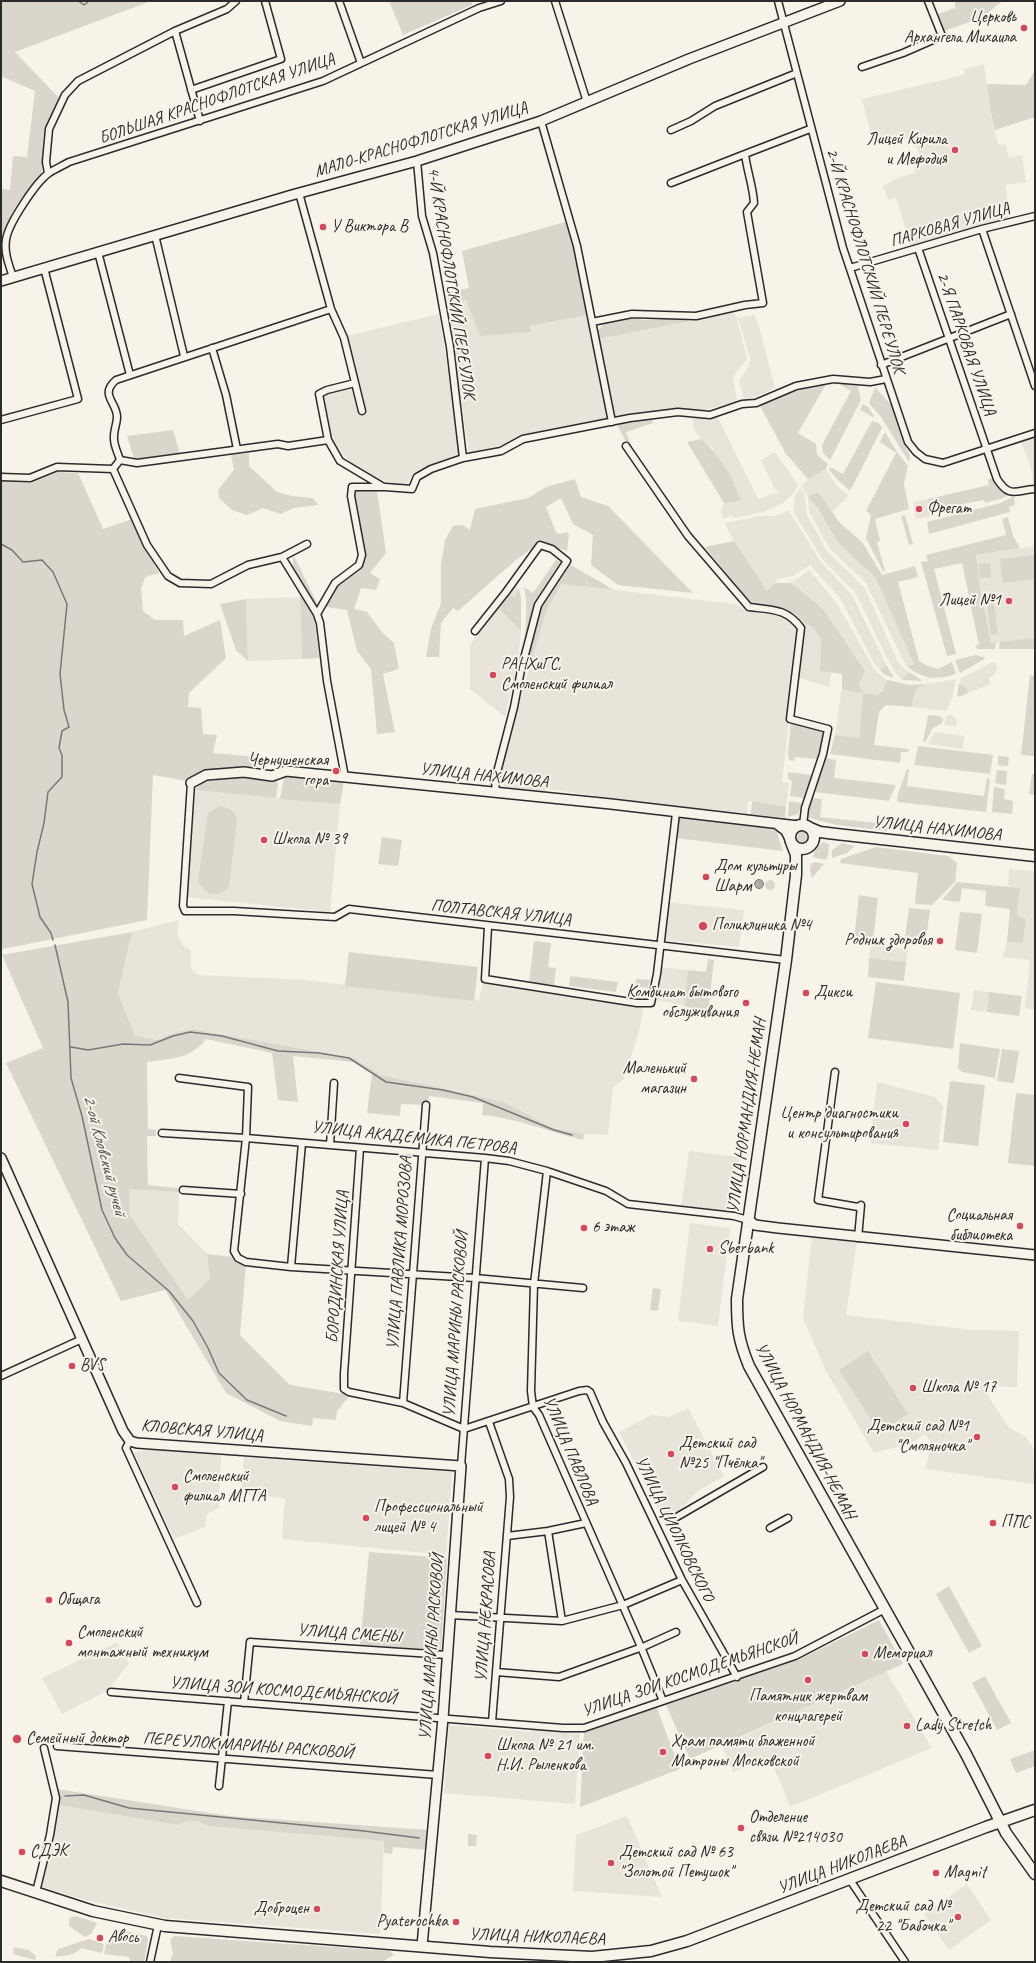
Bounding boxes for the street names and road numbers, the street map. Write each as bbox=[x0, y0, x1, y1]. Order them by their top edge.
street label: БОЛЬШАЯ КРАСНОФЛОТСКАЯ УЛИЦА bbox=[97, 49, 337, 149]
street label: МАЛО-КРАСНОФЛОТСКАЯ УЛИЦА bbox=[312, 98, 530, 182]
street label: 2-Й КРАСНОФЛОТСКИЙ ПЕРЕУЛОК bbox=[821, 146, 909, 376]
street label: 4-Й КРАСНОФЛОТСКИЙ ПЕРЕУЛОК bbox=[423, 166, 479, 400]
street label: ПАРКОВАЯ УЛИЦА bbox=[888, 198, 1012, 252]
street label: 2-Я ПАРКОВАЯ УЛИЦА bbox=[932, 270, 1000, 418]
street label: УЛИЦА НАХИМОВА bbox=[419, 759, 549, 793]
street label: УЛИЦА НАХИМОВА bbox=[872, 812, 1002, 846]
street label: ПОЛТАВСКАЯ УЛИЦА bbox=[430, 895, 572, 931]
street label: УЛИЦА НОРМАНДИЯ-НЕМАН bbox=[723, 1017, 771, 1215]
street label: УЛИЦА АКАДЕМИКА ПЕТРОВА bbox=[311, 1117, 517, 1159]
street label: УЛИЦА ПАВЛИКА МОРОЗОВА bbox=[383, 1156, 417, 1350]
street label: БОРОДИНСКАЯ УЛИЦА bbox=[322, 1190, 354, 1344]
street label: УЛИЦА МАРИНЫ РАСКОВОЙ bbox=[439, 1230, 473, 1418]
street label: УЛИЦА НОРМАНДИЯ-НЕМАН bbox=[750, 1340, 860, 1522]
street label: УЛИЦА ПАВЛОВА bbox=[538, 1394, 602, 1508]
street label: КЛОВСКАЯ УЛИЦА bbox=[140, 1416, 264, 1446]
street label: УЛИЦА ЦИОЛКОВСКОГО bbox=[630, 1453, 718, 1605]
street label: УЛИЦА НЕКРАСОВА bbox=[471, 1551, 501, 1683]
street label: УЛИЦА МАРИНЫ РАСКОВОЙ bbox=[415, 1553, 449, 1741]
street label: УЛИЦА СМЕНЫ bbox=[297, 1620, 401, 1648]
street label: УЛИЦА ЗОИ КОСМОДЕМЬЯНСКОЙ bbox=[579, 1628, 801, 1722]
street label: УЛИЦА ЗОИ КОСМОДЕМЬЯНСКОЙ bbox=[169, 1673, 397, 1709]
street label: ПЕРЕУЛОК МАРИНЫ РАСКОВОЙ bbox=[142, 1728, 354, 1764]
street label: УЛИЦА НИКОЛАЕВА bbox=[775, 1831, 909, 1899]
street label: УЛИЦА НИКОЛАЕВА bbox=[469, 1924, 605, 1950]

